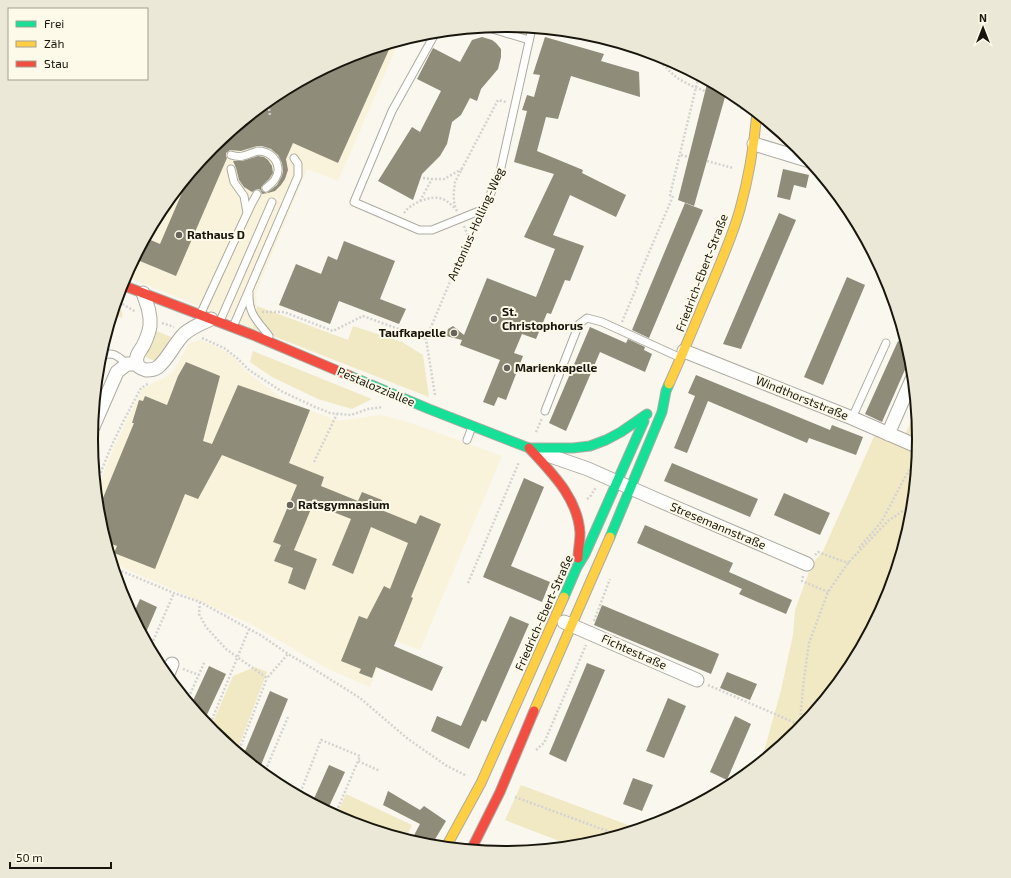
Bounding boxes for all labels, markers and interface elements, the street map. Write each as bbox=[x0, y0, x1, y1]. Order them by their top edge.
legend bbox=[8, 8, 148, 80]
north arrow bbox=[963, 8, 1003, 48]
text: N bbox=[979, 11, 987, 24]
text: Frei bbox=[44, 16, 64, 30]
text: Zäh bbox=[44, 36, 64, 50]
text: Stau bbox=[44, 56, 69, 70]
street label: Antonius-Holling-Weg bbox=[444, 165, 506, 282]
street label: Friedrich-Ebert-Straße bbox=[672, 212, 730, 334]
place label: Rathaus D bbox=[187, 227, 245, 241]
marker: Rathaus D bbox=[174, 230, 184, 240]
place label: St. Christophorus bbox=[502, 304, 583, 332]
marker: St. Christophorus bbox=[489, 314, 499, 324]
place label: Taufkapelle bbox=[379, 325, 446, 339]
marker: Taufkapelle bbox=[449, 328, 459, 338]
place label: Marienkapelle bbox=[515, 360, 598, 374]
street label: Pestalozziallee bbox=[335, 363, 417, 409]
marker: Marienkapelle bbox=[502, 363, 512, 373]
street label: Windthorststraße bbox=[754, 372, 851, 422]
place label: Ratsgymnasium bbox=[298, 497, 390, 512]
street label: Stresemannstraße bbox=[668, 499, 768, 552]
marker: Ratsgymnasium bbox=[285, 500, 295, 510]
street label: Friedrich-Ebert-Straße bbox=[511, 553, 575, 673]
street label: Fichtestraße bbox=[600, 630, 669, 672]
scale bar bbox=[10, 844, 111, 870]
text: 50 m bbox=[16, 850, 43, 864]

